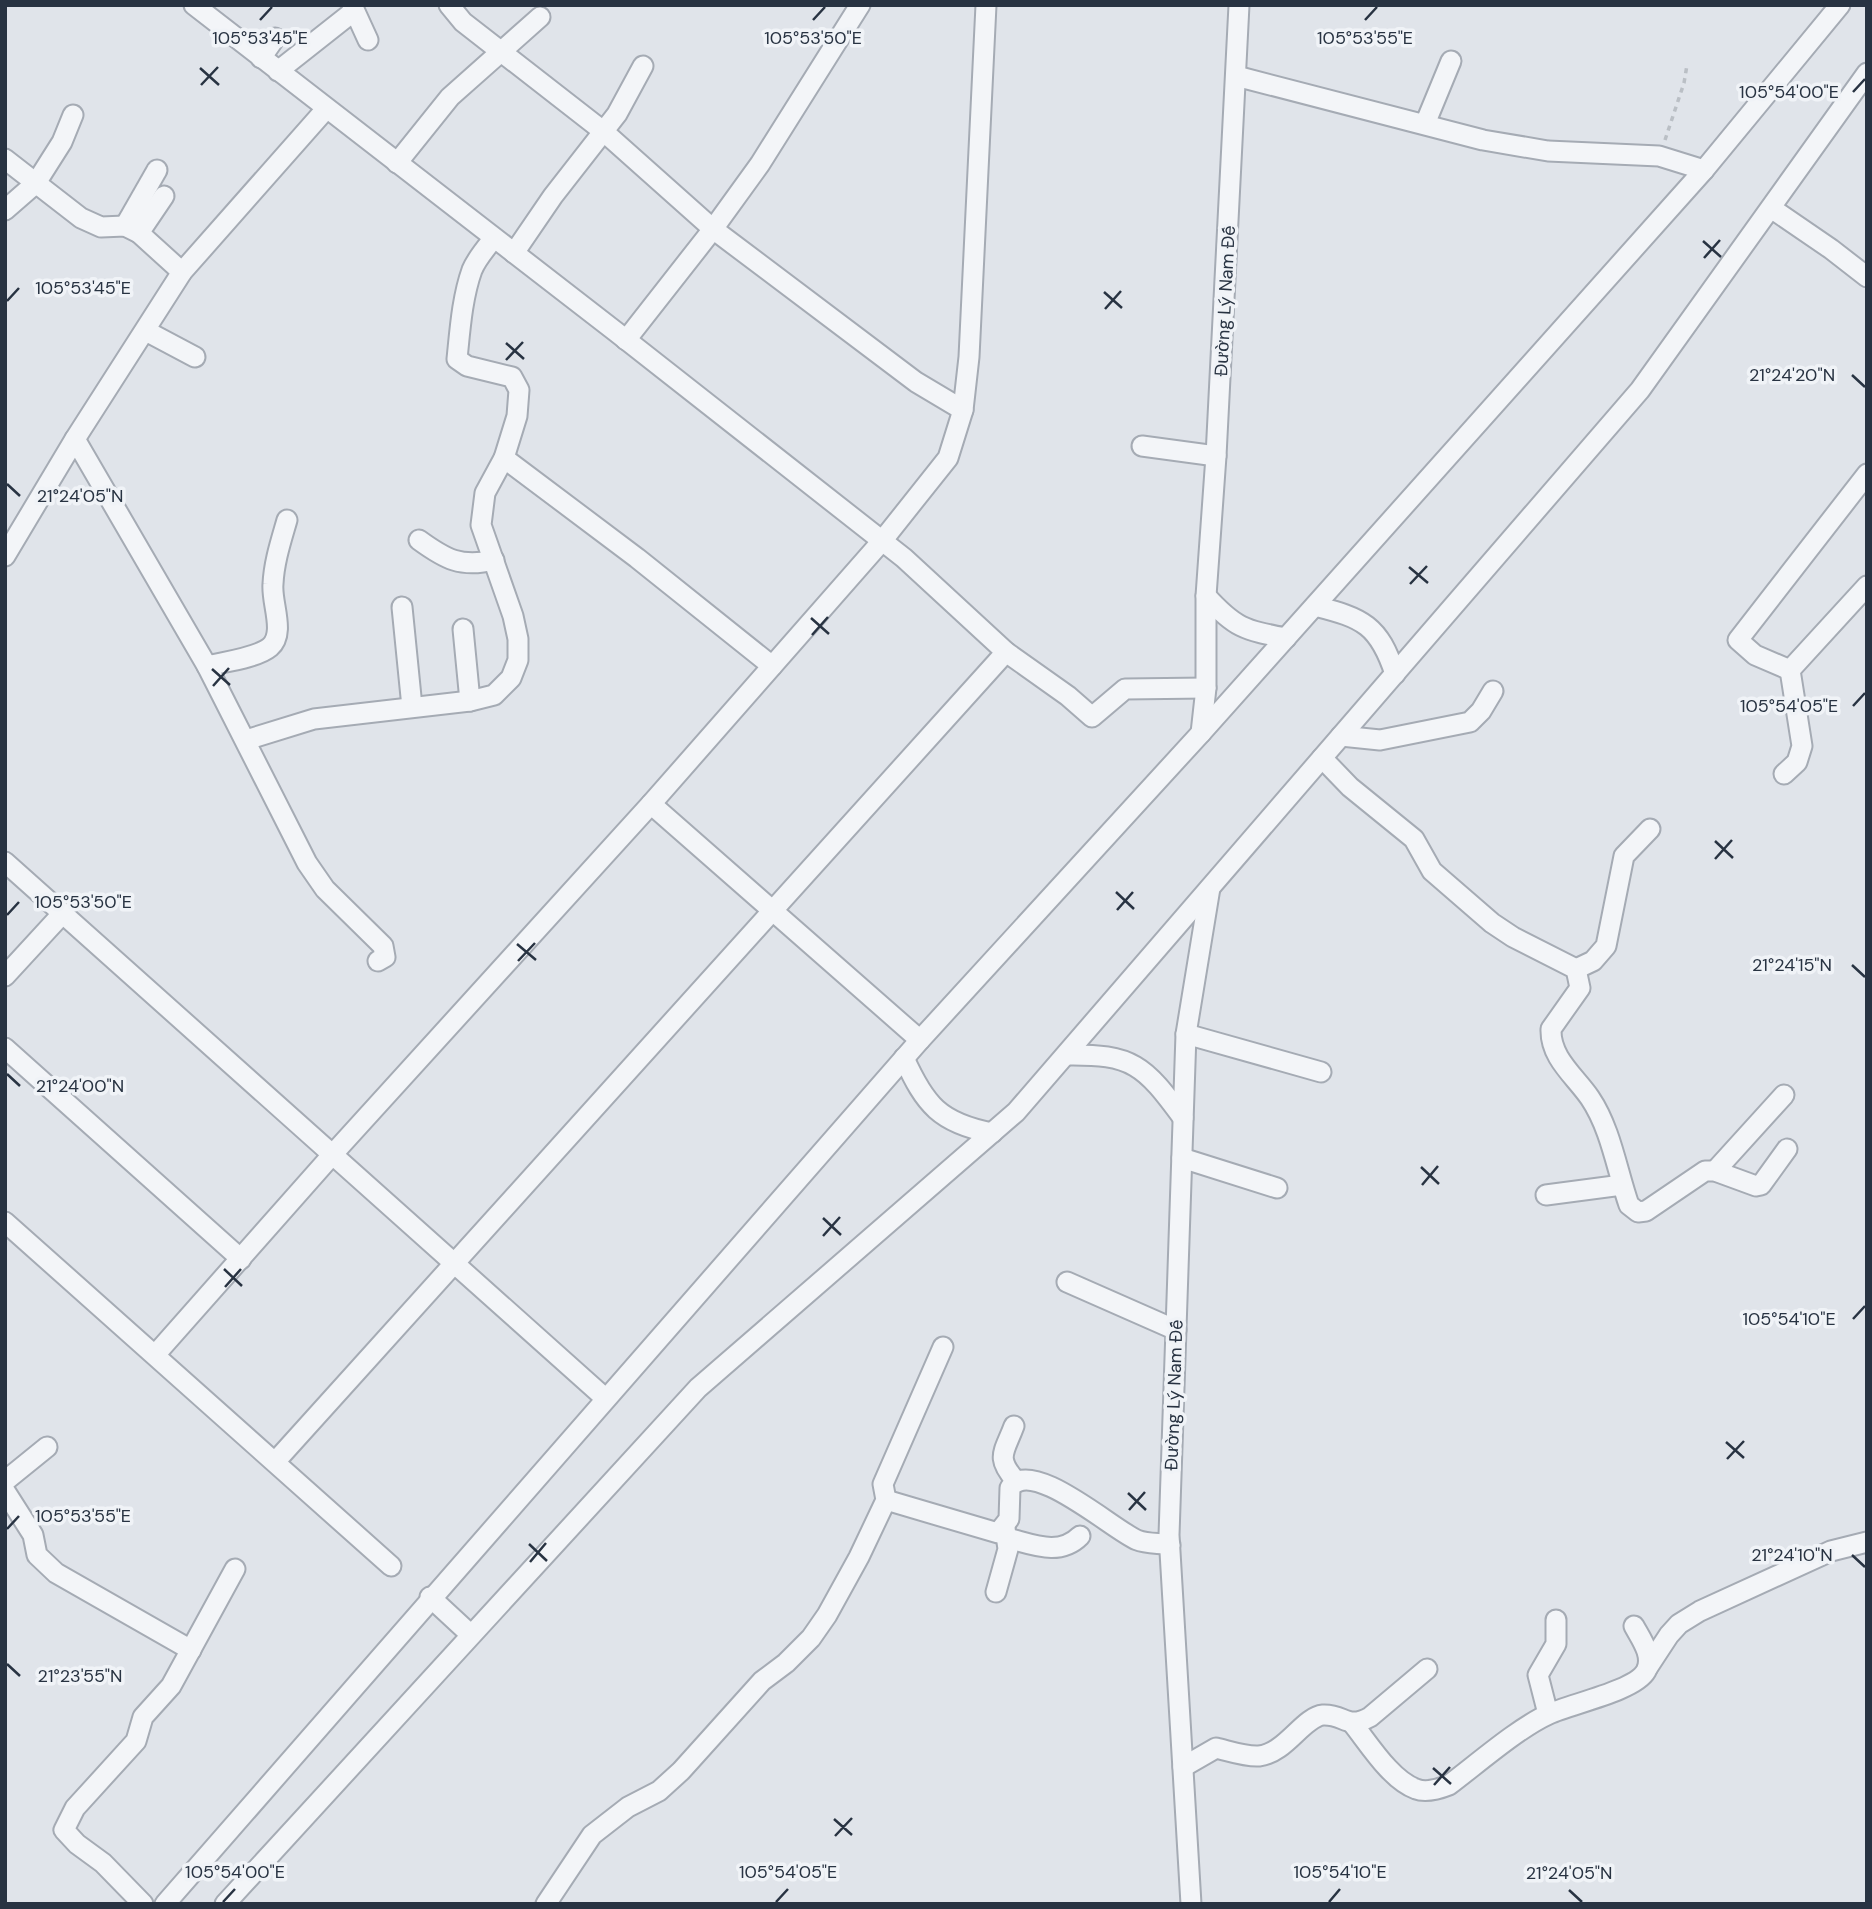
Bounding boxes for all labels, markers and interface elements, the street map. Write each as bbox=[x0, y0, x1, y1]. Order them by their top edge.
text: 105°53'45"E bbox=[212, 26, 308, 50]
text: 105°53'50"E bbox=[764, 26, 862, 50]
text: 105°53'55"E bbox=[1317, 26, 1413, 50]
text: 105°54'00"E bbox=[1739, 80, 1839, 104]
street label: Đường Lý Nam Đế bbox=[1209, 225, 1241, 377]
text: 105°53'45"E bbox=[35, 276, 131, 300]
text: 21°24'20"N bbox=[1749, 363, 1835, 387]
text: 21°24'05"N bbox=[37, 484, 123, 508]
text: 105°54'05"E bbox=[1740, 694, 1838, 718]
text: 105°53'50"E bbox=[34, 890, 132, 914]
text: 21°24'15"N bbox=[1752, 953, 1832, 977]
text: 21°24'00"N bbox=[36, 1074, 124, 1098]
text: 105°54'10"E bbox=[1742, 1307, 1836, 1331]
street label: Đường Lý Nam Đế bbox=[1159, 1319, 1189, 1471]
text: 105°53'55"E bbox=[35, 1504, 131, 1528]
text: 21°24'10"N bbox=[1751, 1543, 1833, 1567]
text: 21°23'55"N bbox=[38, 1664, 122, 1688]
text: 105°54'00"E bbox=[185, 1860, 285, 1884]
text: 105°54'05"E bbox=[739, 1860, 837, 1884]
text: 105°54'10"E bbox=[1293, 1860, 1387, 1884]
text: 21°24'05"N bbox=[1526, 1861, 1612, 1885]

